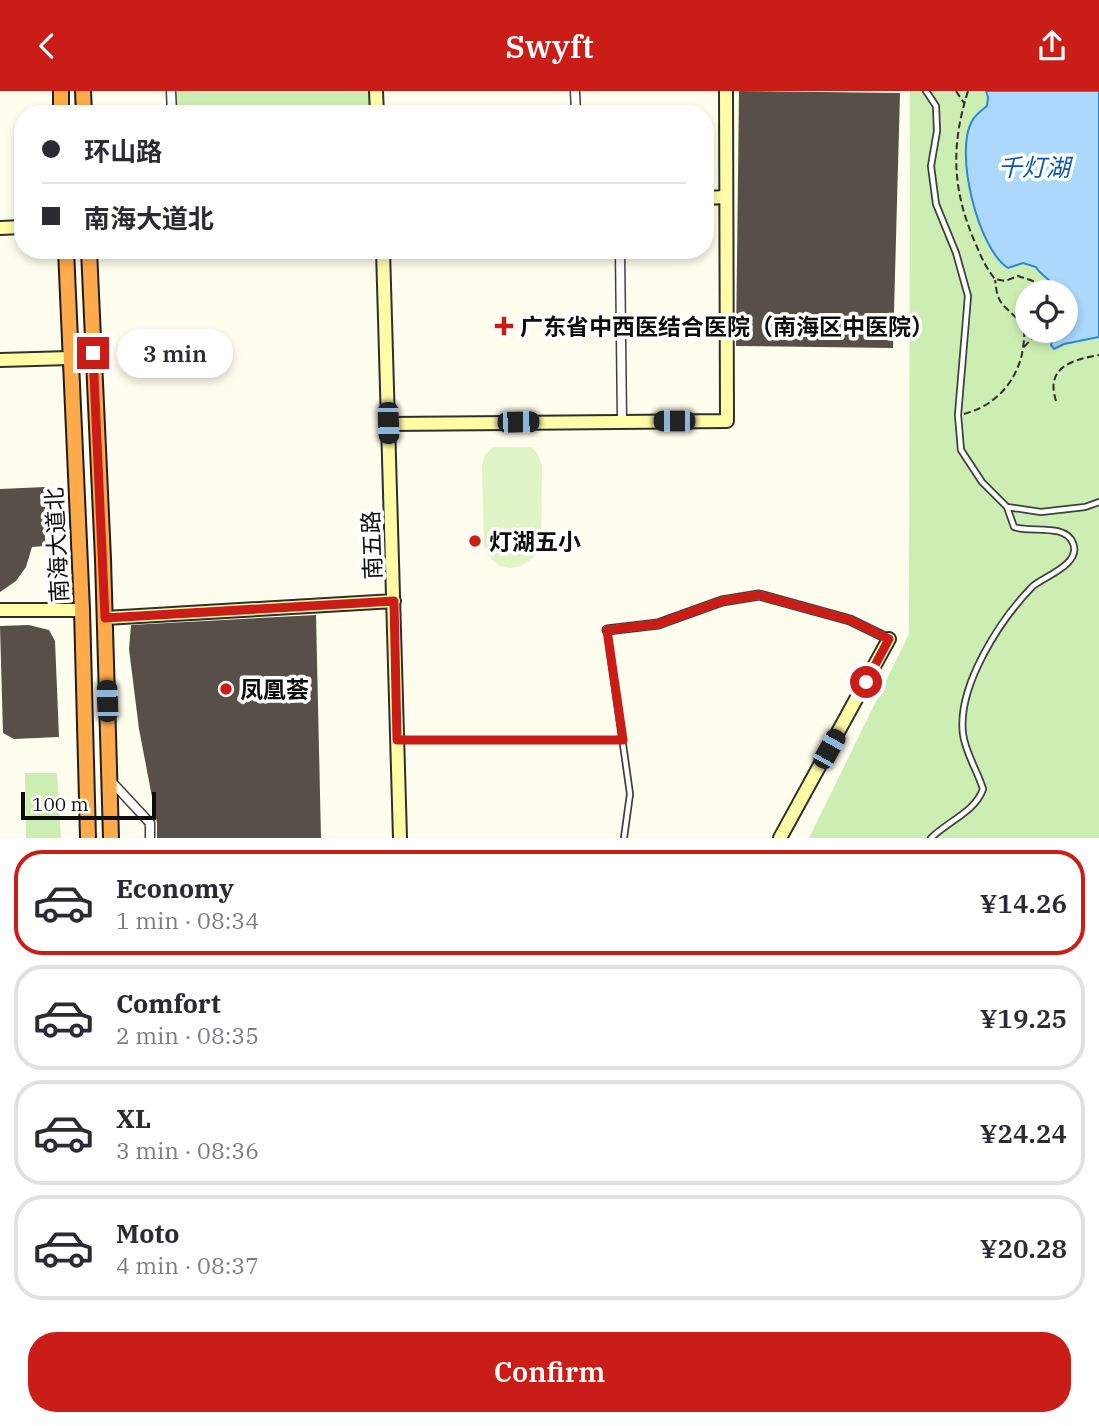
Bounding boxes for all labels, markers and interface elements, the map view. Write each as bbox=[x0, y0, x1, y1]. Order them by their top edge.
text: Swyft bbox=[505, 25, 594, 67]
icon: back bbox=[28, 27, 66, 65]
icon: share bbox=[1033, 27, 1071, 65]
text: 环山路 bbox=[84, 134, 162, 168]
water label: 千灯湖 bbox=[998, 151, 1074, 183]
text: 南海大道北 bbox=[84, 201, 214, 235]
map controls bbox=[1015, 280, 1078, 343]
button: locate bbox=[1015, 280, 1078, 343]
place label: 广东省中西医结合医院（南海区中医院） bbox=[520, 311, 934, 341]
marker: 广东省中西医结合医院（南海区中医院） bbox=[494, 316, 514, 336]
callout: 3 min bbox=[118, 329, 233, 377]
route end bbox=[77, 337, 109, 369]
text: 3 min bbox=[143, 338, 207, 368]
car bbox=[377, 402, 400, 444]
car bbox=[497, 411, 540, 433]
car bbox=[654, 411, 696, 432]
street label: 南海大道北 bbox=[38, 487, 74, 603]
street label: 南五路 bbox=[355, 510, 387, 580]
place label: 灯湖五小 bbox=[489, 526, 581, 556]
marker: 灯湖五小 bbox=[467, 533, 483, 549]
route start bbox=[850, 666, 882, 698]
place label: 凤凰荟 bbox=[240, 674, 309, 704]
car bbox=[96, 680, 119, 722]
marker: 凤凰荟 bbox=[218, 681, 234, 697]
car bbox=[810, 726, 849, 772]
scale bar bbox=[21, 789, 156, 821]
text: 100 m bbox=[32, 792, 89, 816]
icon: car bbox=[32, 871, 95, 934]
text: Economy bbox=[116, 871, 234, 905]
text: ¥14.26 bbox=[980, 886, 1067, 920]
text: 1 min · 08:34 bbox=[116, 905, 259, 935]
icon: car bbox=[32, 986, 95, 1049]
text: Comfort bbox=[116, 986, 221, 1020]
text: ¥19.25 bbox=[980, 1001, 1067, 1035]
text: 2 min · 08:35 bbox=[116, 1020, 259, 1050]
icon: car bbox=[32, 1101, 95, 1164]
text: XL bbox=[116, 1101, 151, 1135]
text: ¥24.24 bbox=[980, 1116, 1067, 1150]
text: 3 min · 08:36 bbox=[116, 1135, 259, 1165]
icon: car bbox=[32, 1216, 95, 1279]
text: Moto bbox=[116, 1216, 179, 1250]
text: ¥20.28 bbox=[980, 1231, 1067, 1265]
text: 4 min · 08:37 bbox=[116, 1250, 259, 1280]
button: Confirm bbox=[28, 1332, 1071, 1412]

